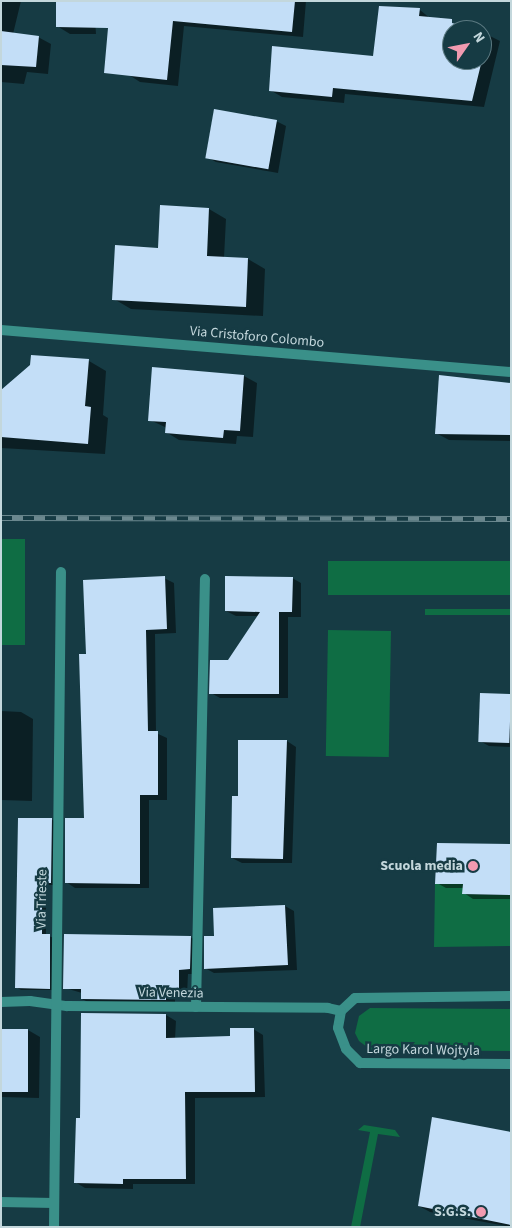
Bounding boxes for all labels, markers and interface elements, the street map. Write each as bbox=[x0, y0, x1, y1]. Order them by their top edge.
north arrow bbox=[442, 20, 492, 70]
text: N bbox=[468, 28, 490, 47]
street label: Via Cristoforo Colombo bbox=[189, 323, 325, 351]
place label: Scuola media bbox=[380, 858, 463, 874]
marker: Scuola media bbox=[467, 860, 479, 872]
street label: Via Trieste bbox=[33, 869, 51, 929]
street label: Via Venezia bbox=[138, 984, 204, 1002]
street label: Largo Karol Wojtyla bbox=[366, 1041, 480, 1059]
place label: S.G.S. bbox=[434, 1204, 471, 1220]
marker: S.G.S. bbox=[475, 1206, 487, 1218]

